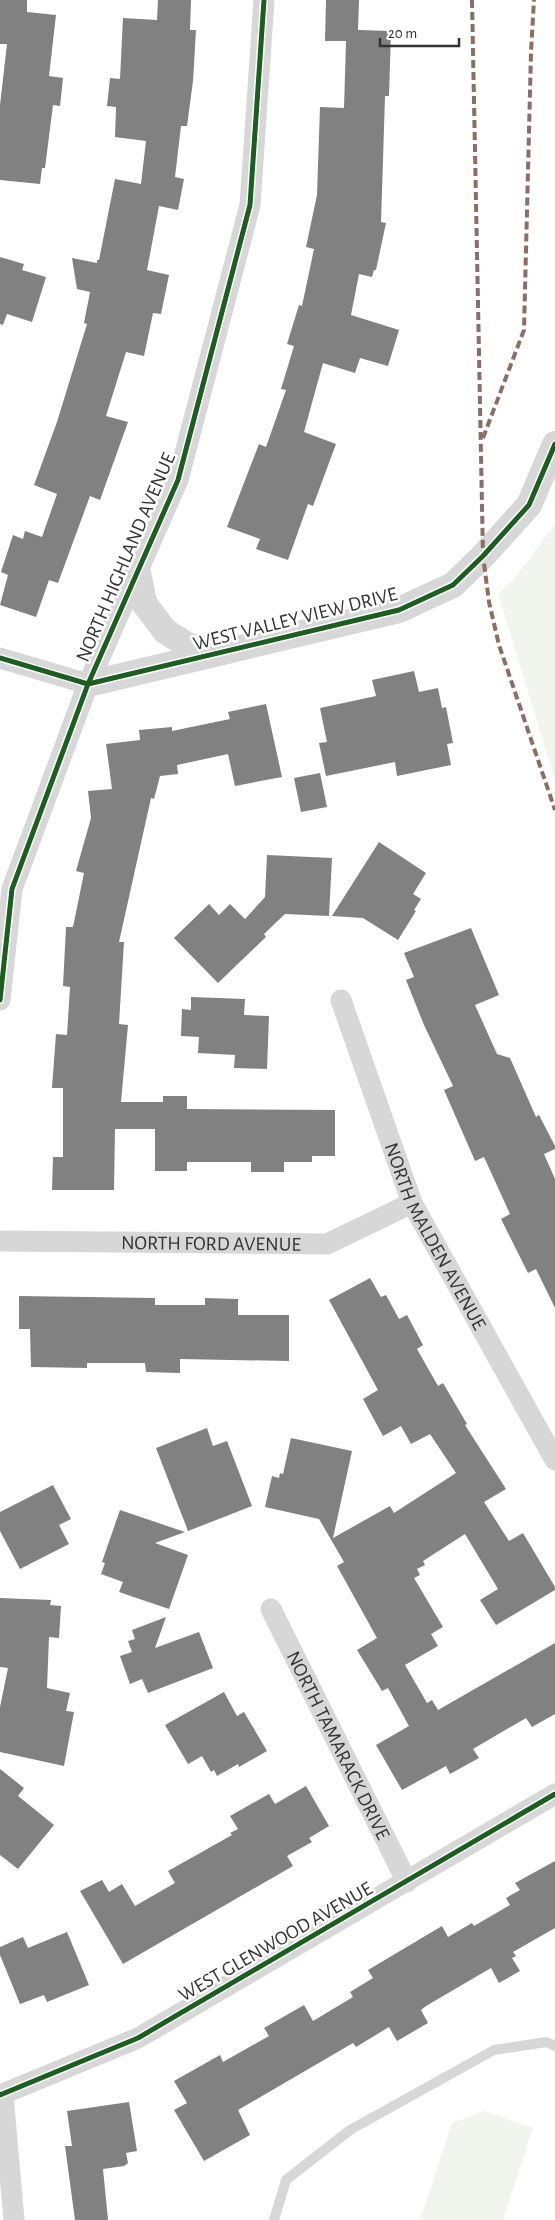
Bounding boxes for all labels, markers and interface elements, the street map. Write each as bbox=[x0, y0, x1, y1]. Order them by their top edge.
scale bar bbox=[380, 15, 459, 47]
text: 20 m bbox=[388, 26, 417, 41]
street label: NORTH HIGHLAND AVENUE bbox=[73, 450, 179, 665]
street label: WEST VALLEY VIEW DRIVE bbox=[191, 584, 400, 654]
street label: NORTH MALDEN AVENUE bbox=[381, 1140, 490, 1334]
street label: NORTH FORD AVENUE bbox=[121, 1233, 301, 1255]
street label: NORTH TAMARACK DRIVE bbox=[283, 1648, 393, 1843]
street label: WEST GLENWOOD AVENUE bbox=[175, 1878, 376, 2006]

